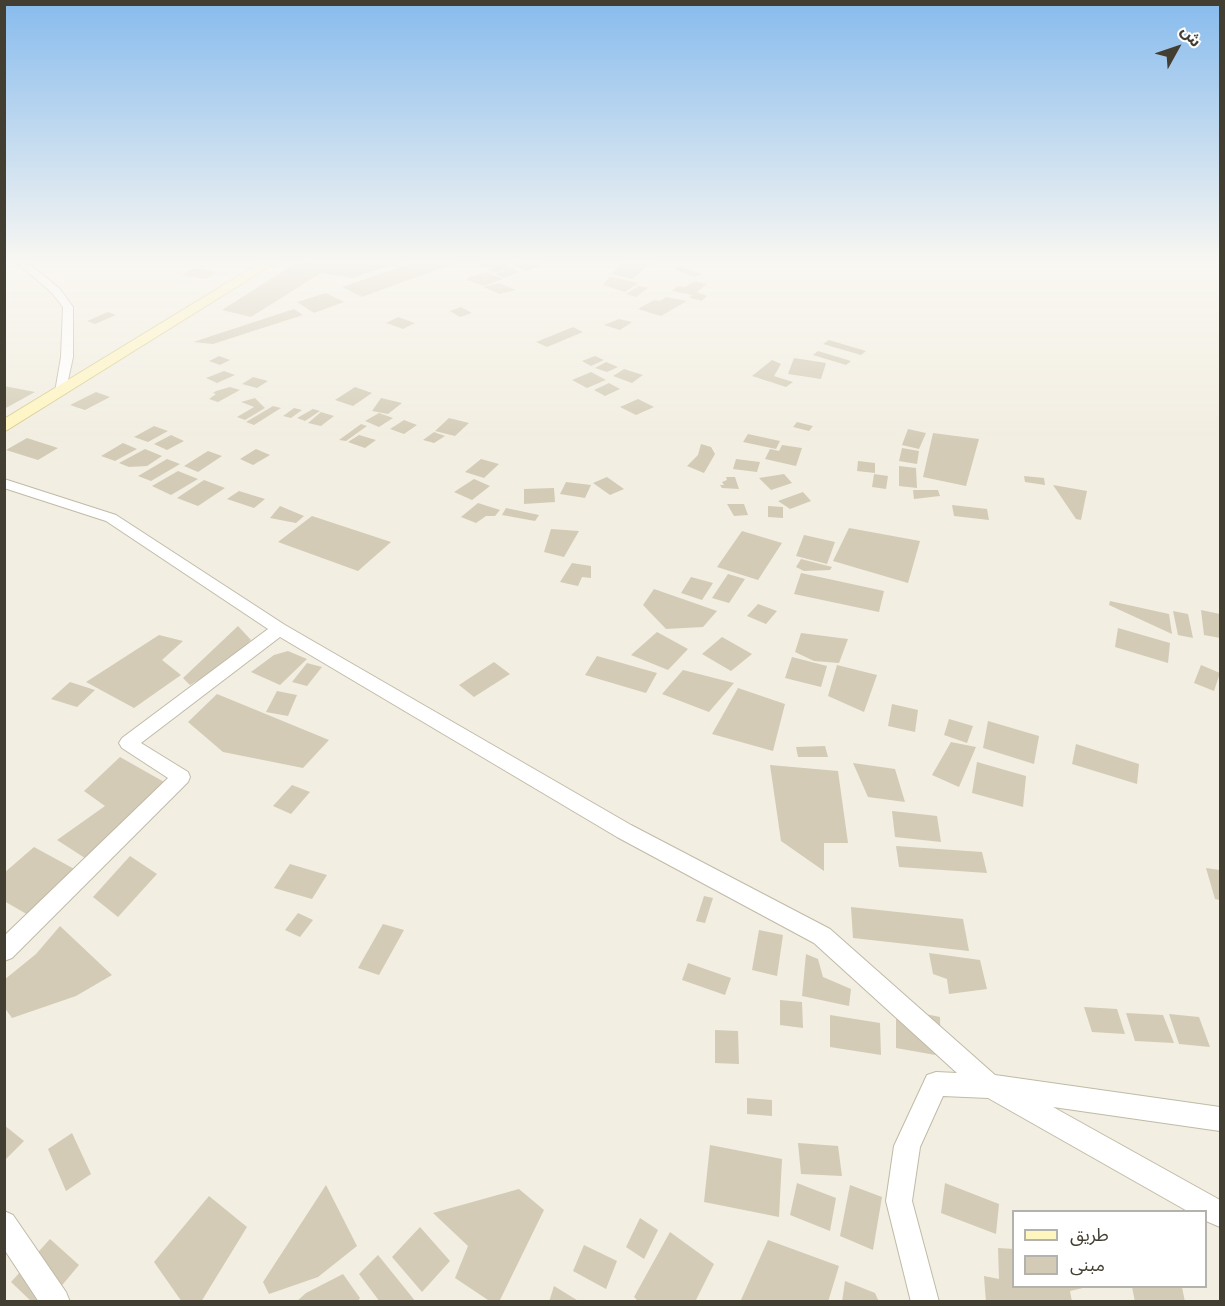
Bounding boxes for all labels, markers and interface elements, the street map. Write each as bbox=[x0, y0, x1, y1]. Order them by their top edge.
north arrow bbox=[1147, 18, 1207, 78]
text: ش bbox=[1178, 23, 1204, 50]
legend bbox=[1012, 1210, 1207, 1288]
text: طريق bbox=[1070, 1227, 1109, 1245]
text: مبنى bbox=[1070, 1257, 1105, 1275]

